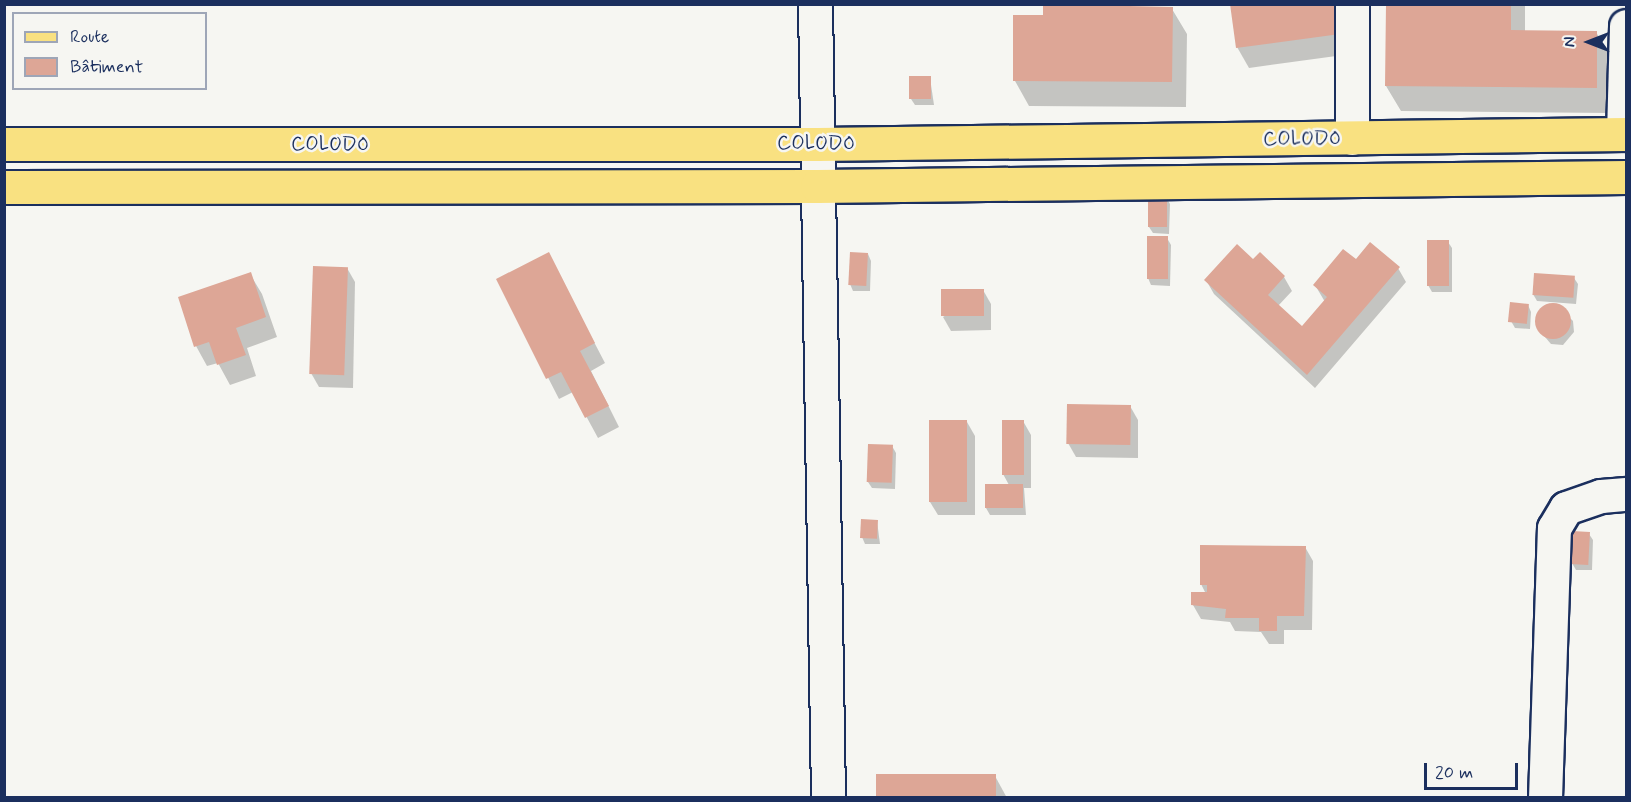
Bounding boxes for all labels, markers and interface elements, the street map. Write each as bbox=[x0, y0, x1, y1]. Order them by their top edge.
legend bbox=[12, 12, 207, 90]
north arrow bbox=[1559, 12, 1619, 72]
text: Route bbox=[70, 25, 109, 49]
text: N bbox=[1560, 37, 1581, 47]
text: Bâtiment bbox=[70, 55, 143, 79]
street label: COLODO bbox=[1263, 126, 1341, 152]
street label: COLODO bbox=[777, 131, 855, 155]
street label: COLODO bbox=[291, 132, 369, 156]
scale bar bbox=[1427, 751, 1522, 789]
text: 20 m bbox=[1435, 761, 1473, 785]

